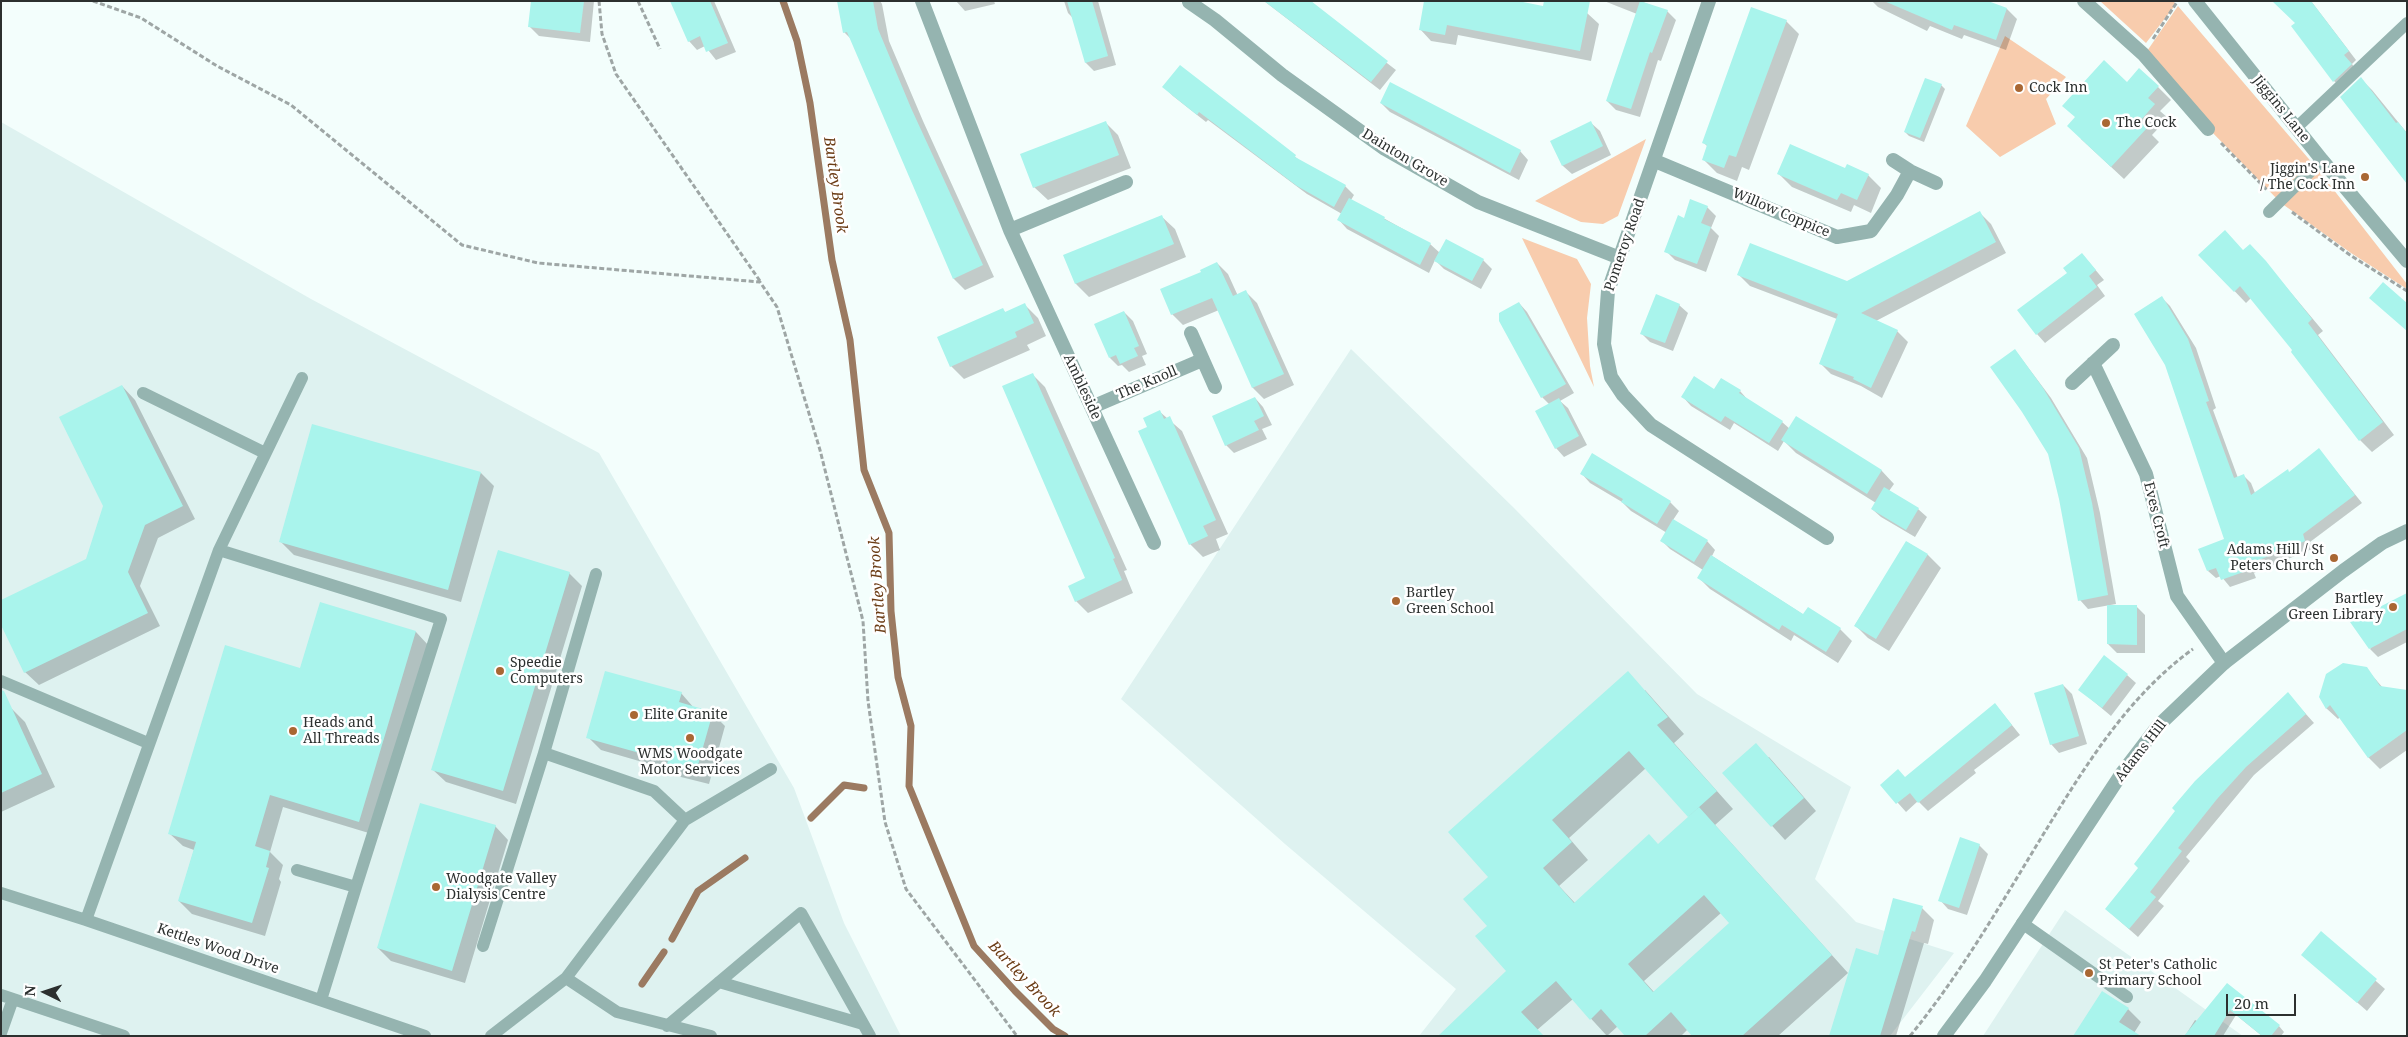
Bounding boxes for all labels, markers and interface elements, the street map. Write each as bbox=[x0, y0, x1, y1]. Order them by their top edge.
street label: Jiggins Lane bbox=[2249, 72, 2313, 146]
place label: Cock Inn bbox=[2029, 80, 2088, 96]
marker: Cock Inn bbox=[2013, 82, 2025, 94]
place label: The Cock bbox=[2116, 115, 2176, 131]
marker: The Cock bbox=[2100, 117, 2112, 129]
street label: Dainton Grove bbox=[1359, 126, 1451, 190]
water label: Bartley Brook bbox=[819, 136, 851, 234]
place label: Jiggin'S Lane / The Cock Inn bbox=[2260, 161, 2355, 193]
marker: Jiggin'S Lane / The Cock Inn bbox=[2359, 171, 2371, 183]
street label: Willow Coppice bbox=[1730, 185, 1832, 241]
street label: Pomeroy Road bbox=[1601, 196, 1649, 294]
street label: Ambleside bbox=[1060, 352, 1104, 422]
street label: The Knoll bbox=[1114, 363, 1180, 403]
street label: Eves Croft bbox=[2140, 480, 2172, 550]
water label: Bartley Brook bbox=[866, 536, 890, 634]
place label: Adams Hill / St Peters Church bbox=[2227, 542, 2324, 574]
marker: Adams Hill / St Peters Church bbox=[2328, 552, 2340, 564]
place label: Bartley Green School bbox=[1406, 585, 1494, 618]
place label: Bartley Green Library bbox=[2288, 591, 2383, 624]
marker: Bartley Green School bbox=[1390, 595, 1402, 607]
marker: Bartley Green Library bbox=[2387, 601, 2399, 613]
place label: Speedie Computers bbox=[510, 655, 583, 688]
marker: Speedie Computers bbox=[494, 665, 506, 677]
place label: Elite Granite bbox=[644, 707, 728, 723]
marker: Elite Granite bbox=[628, 709, 640, 721]
place label: Heads and All Threads bbox=[303, 715, 380, 748]
street label: Adams Hill bbox=[2112, 717, 2170, 785]
marker: Heads and All Threads bbox=[287, 725, 299, 737]
marker: WMS Woodgate Motor Services bbox=[684, 732, 696, 744]
place label: WMS Woodgate Motor Services bbox=[637, 746, 743, 779]
place label: Woodgate Valley Dialysis Centre bbox=[446, 871, 557, 904]
marker: Woodgate Valley Dialysis Centre bbox=[430, 881, 442, 893]
street label: Kettles Wood Drive bbox=[155, 920, 281, 978]
water label: Bartley Brook bbox=[984, 937, 1064, 1021]
place label: St Peter's Catholic Primary School bbox=[2099, 957, 2217, 990]
north arrow bbox=[20, 967, 70, 1017]
marker: St Peter's Catholic Primary School bbox=[2083, 967, 2095, 979]
scale bar bbox=[2228, 984, 2298, 1016]
text: N bbox=[20, 985, 39, 997]
text: 20 m bbox=[2234, 993, 2269, 1013]

